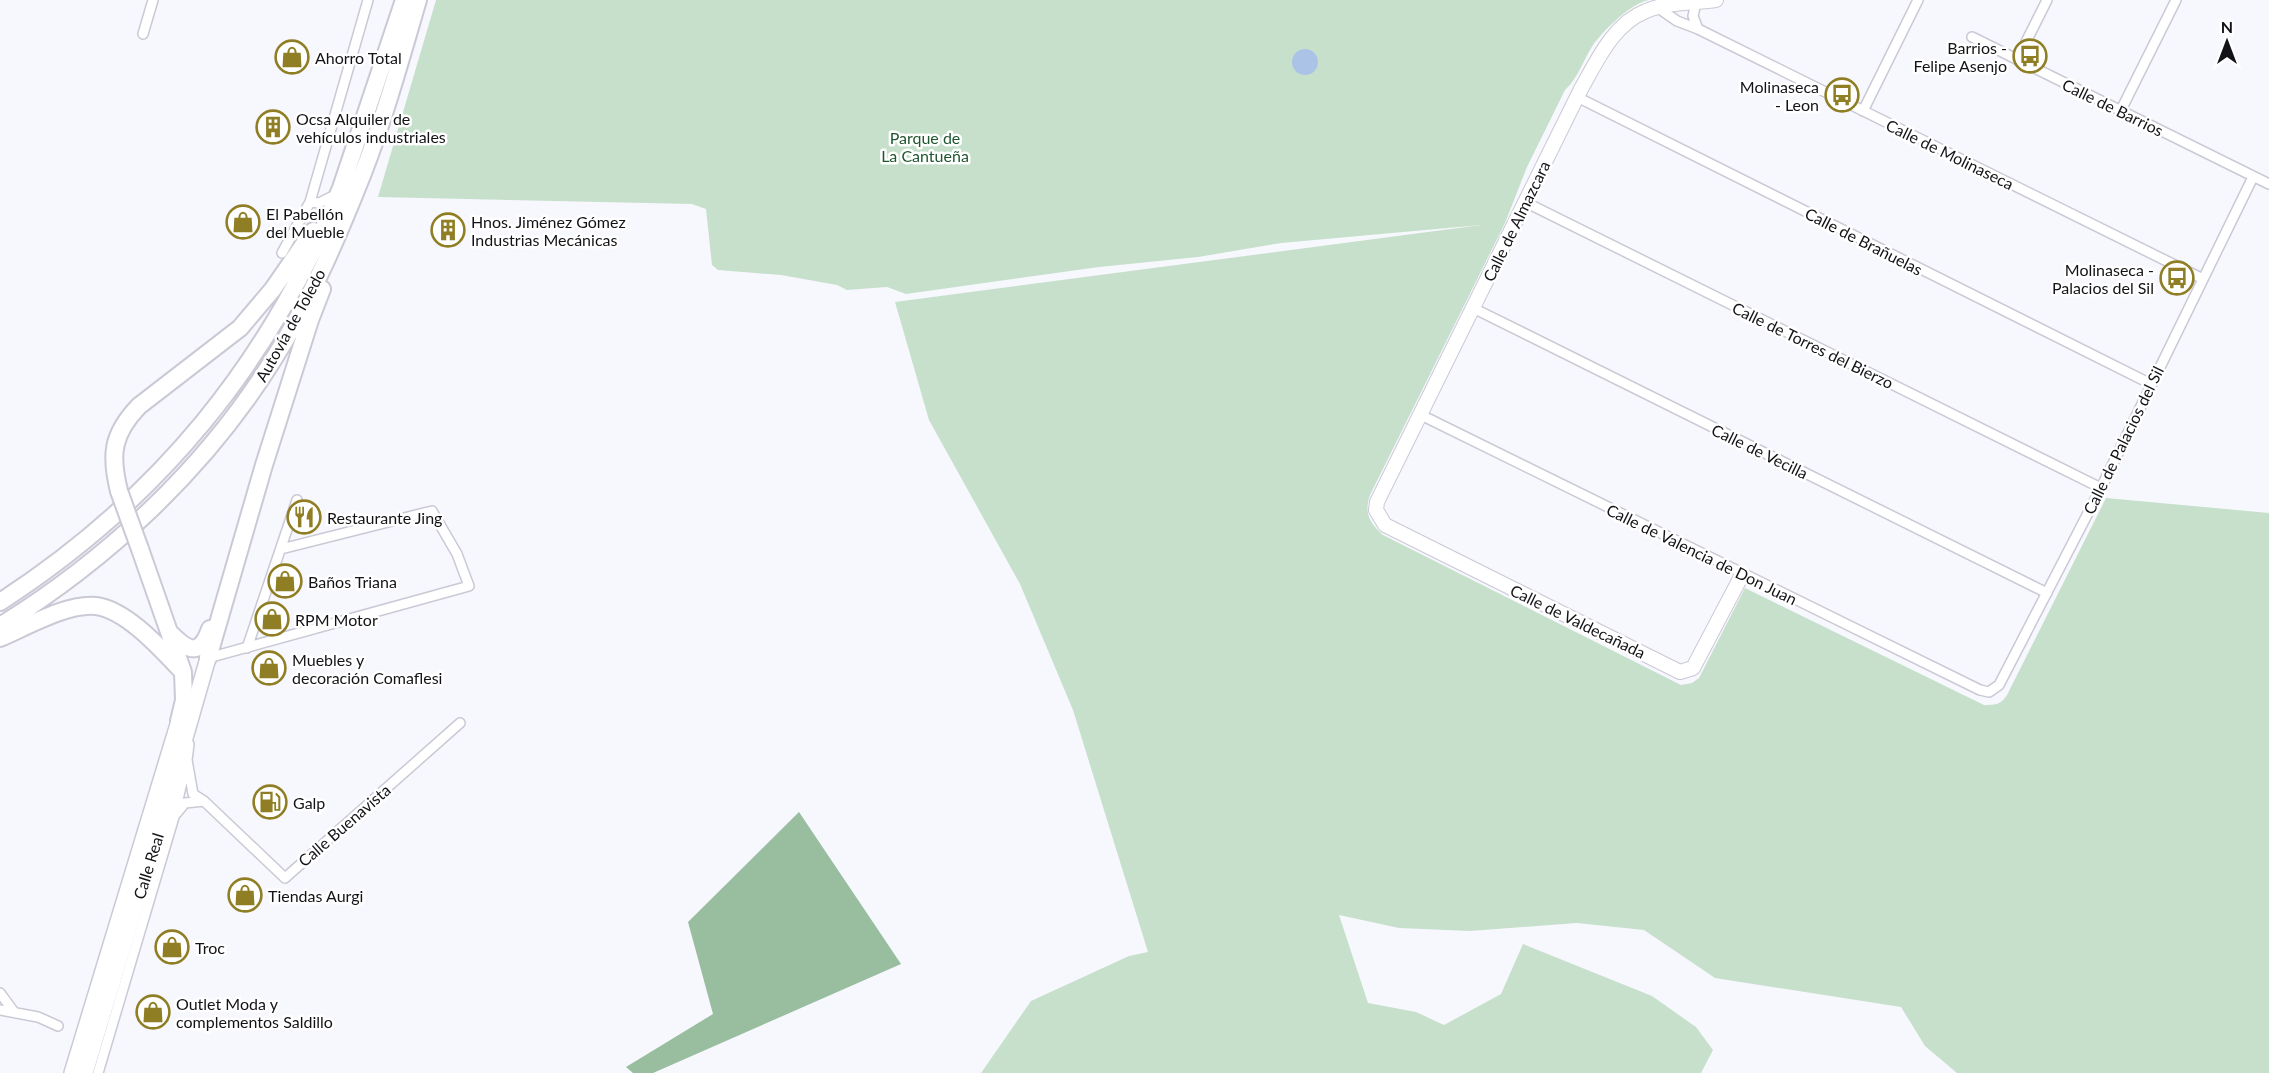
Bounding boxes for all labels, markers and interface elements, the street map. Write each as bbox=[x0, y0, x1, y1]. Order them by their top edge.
north arrow bbox=[2197, 12, 2257, 72]
text: N bbox=[2221, 17, 2233, 36]
place label: Barrios - Felipe Asenjo bbox=[1914, 38, 2007, 75]
bus stop icon: Barrios - Felipe Asenjo bbox=[2012, 38, 2048, 74]
shop icon: Ahorro Total bbox=[274, 39, 310, 75]
place label: Ahorro Total bbox=[315, 48, 402, 67]
street label: Calle de Barrios bbox=[2059, 74, 2167, 140]
place label: Molinaseca - Leon bbox=[1740, 77, 1819, 114]
bus stop icon: Molinaseca - Leon bbox=[1824, 77, 1860, 113]
building icon: Ocsa Alquiler de vehículos industriales bbox=[255, 109, 291, 145]
place label: Ocsa Alquiler de vehículos industriales bbox=[296, 109, 446, 146]
street label: Calle de Molinaseca bbox=[1883, 115, 2017, 193]
park label: Parque de La Cantueña bbox=[881, 128, 969, 165]
street label: Calle de Almazcara bbox=[1479, 158, 1553, 284]
street label: Calle de Brañuelas bbox=[1802, 203, 1926, 279]
shop icon: El Pabellón del Mueble bbox=[225, 204, 261, 240]
place label: El Pabellón del Mueble bbox=[266, 204, 345, 241]
building icon: Hnos. Jiménez Gómez Industrias Mecánicas bbox=[430, 212, 466, 248]
place label: Hnos. Jiménez Gómez Industrias Mecánicas bbox=[471, 212, 626, 249]
place label: Molinaseca - Palacios del Sil bbox=[2052, 260, 2154, 297]
bus stop icon: Molinaseca - Palacios del Sil bbox=[2159, 260, 2195, 296]
street label: Autovía de Toledo bbox=[251, 265, 329, 385]
street label: Calle de Torres del Bierzo bbox=[1729, 298, 1897, 392]
street label: Calle de Palacios del Sil bbox=[2079, 363, 2167, 517]
street label: Calle de Vecilla bbox=[1709, 420, 1811, 482]
restaurant icon: Restaurante Jing bbox=[286, 499, 322, 535]
street label: Calle de Valencia de Don Juan bbox=[1604, 500, 1800, 608]
place label: Restaurante Jing bbox=[327, 508, 442, 527]
shop icon: Baños Triana bbox=[267, 563, 303, 599]
place label: Baños Triana bbox=[308, 572, 397, 591]
street label: Calle de Valdecañada bbox=[1507, 580, 1649, 662]
shop icon: RPM Motor bbox=[254, 601, 290, 637]
place label: RPM Motor bbox=[295, 610, 378, 629]
shop icon: Muebles y decoración Comaflesi bbox=[251, 650, 287, 686]
place label: Muebles y decoración Comaflesi bbox=[292, 650, 442, 687]
street label: Calle Buenavista bbox=[294, 780, 394, 870]
fuel station icon: Galp bbox=[252, 784, 288, 820]
place label: Galp bbox=[293, 793, 325, 812]
street label: Calle Real bbox=[129, 831, 167, 901]
shop icon: Tiendas Aurgi bbox=[227, 877, 263, 913]
place label: Tiendas Aurgi bbox=[268, 886, 363, 905]
shop icon: Troc bbox=[154, 929, 190, 965]
place label: Troc bbox=[195, 938, 225, 957]
shop icon: Outlet Moda y complementos Saldillo bbox=[135, 994, 171, 1030]
place label: Outlet Moda y complementos Saldillo bbox=[176, 994, 333, 1031]

